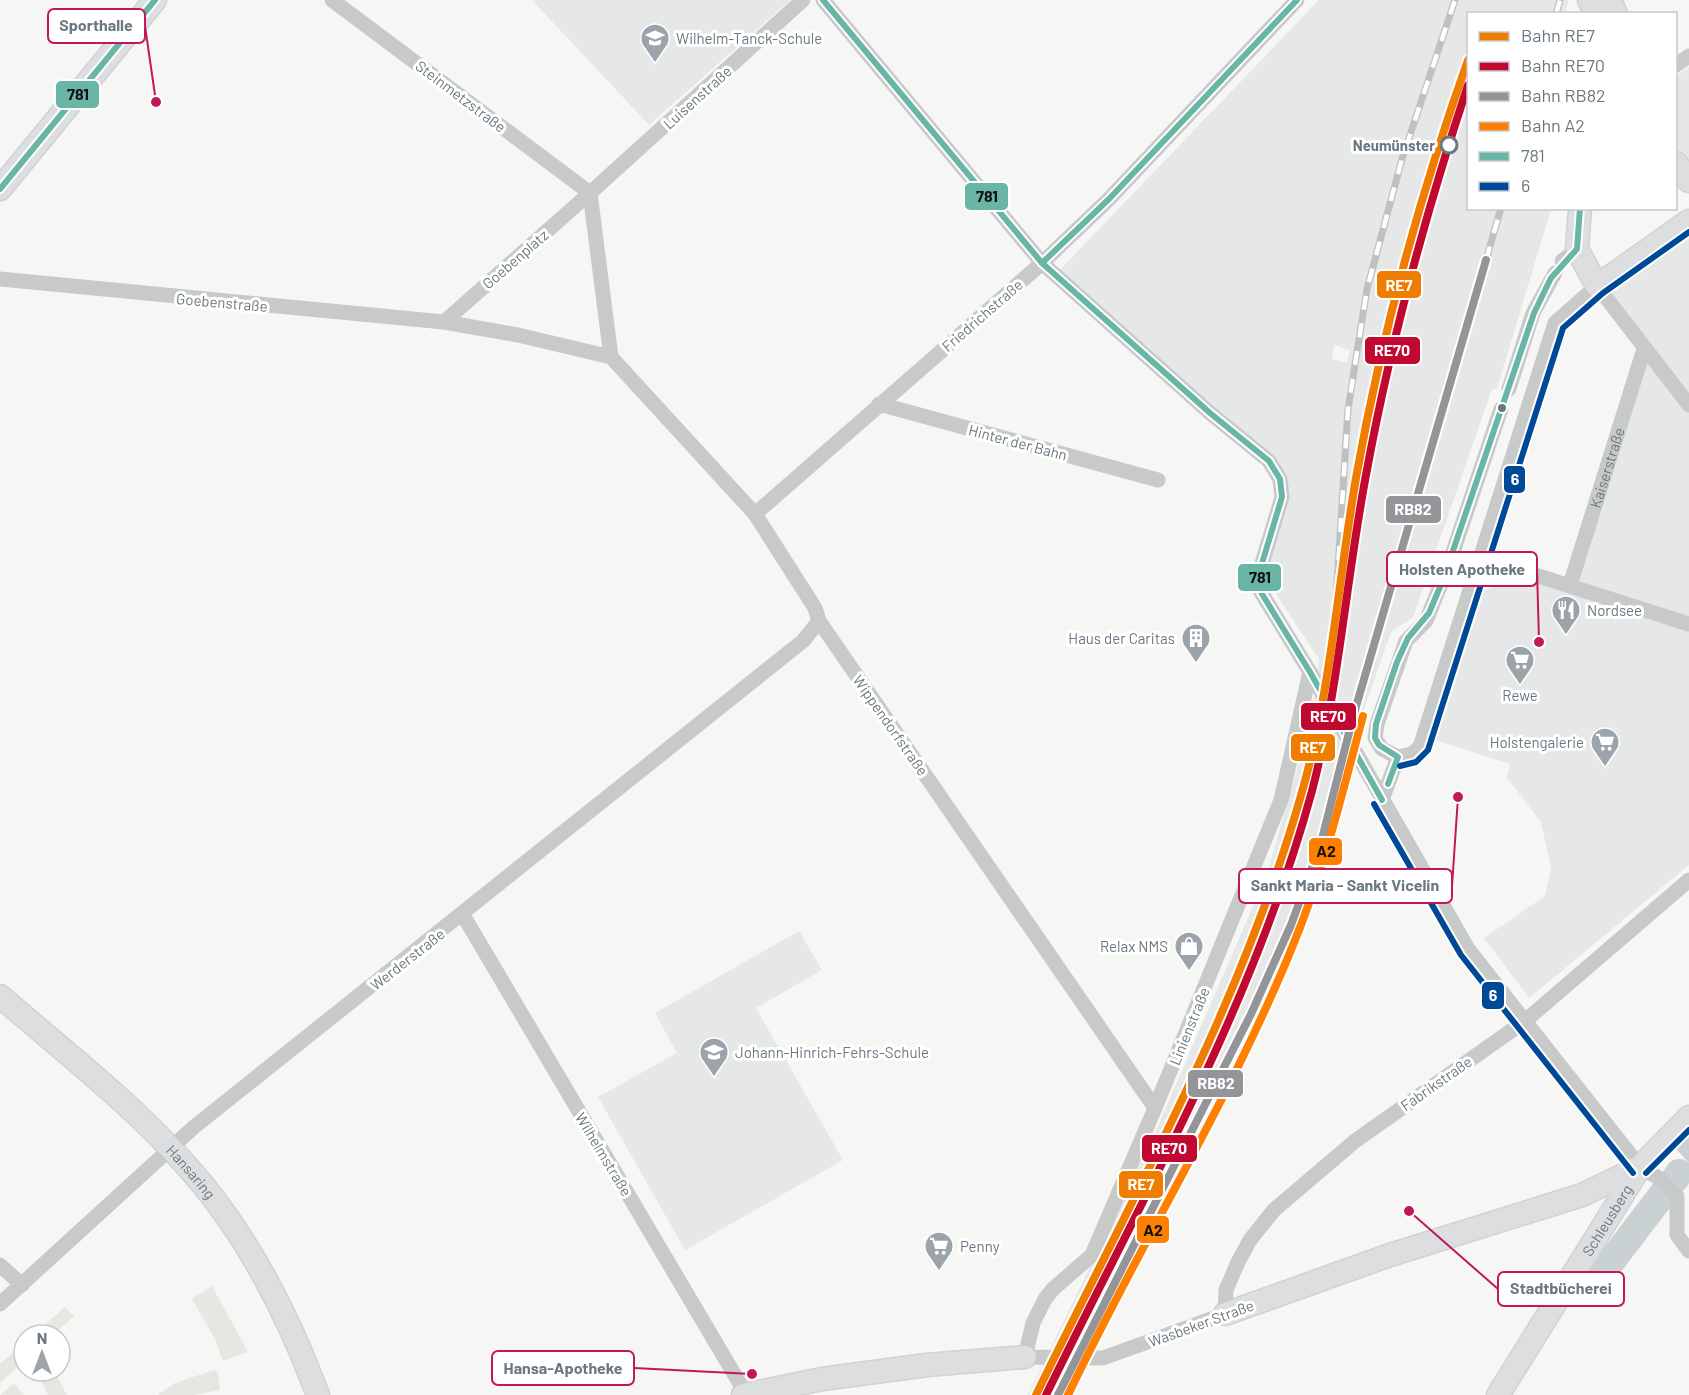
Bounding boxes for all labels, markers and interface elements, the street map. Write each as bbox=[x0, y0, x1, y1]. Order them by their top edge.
callout: Sporthalle bbox=[48, 9, 145, 43]
legend bbox=[1467, 12, 1677, 210]
text: Sporthalle bbox=[59, 15, 133, 34]
school or university icon: Wilhelm-Tanck-Schule bbox=[639, 22, 671, 64]
text: Bahn RE7 bbox=[1521, 24, 1595, 46]
place label: Wilhelm-Tanck-Schule bbox=[676, 29, 822, 47]
text: Bahn RE70 bbox=[1521, 54, 1605, 76]
street label: Steinmetzstraße bbox=[412, 56, 510, 136]
street label: Luisenstraße bbox=[659, 62, 735, 132]
line badge: 781 bbox=[55, 80, 100, 109]
text: 781 bbox=[67, 84, 89, 103]
text: Bahn RB82 bbox=[1521, 84, 1606, 106]
text: Bahn A2 bbox=[1521, 114, 1585, 136]
place label: Neumünster bbox=[1353, 136, 1435, 154]
marker: Neumünster bbox=[1440, 136, 1458, 154]
text: 781 bbox=[1521, 144, 1545, 166]
text: 6 bbox=[1521, 174, 1530, 196]
line badge: 781 bbox=[964, 182, 1009, 211]
text: 781 bbox=[976, 186, 998, 205]
street label: Goebenplatz bbox=[479, 225, 552, 292]
line badge: RE7 bbox=[1376, 270, 1422, 299]
street label: Friedrichstraße bbox=[938, 275, 1026, 355]
text: RE7 bbox=[1385, 275, 1413, 294]
street label: Goebenstraße bbox=[176, 289, 268, 315]
line badge: RE70 bbox=[1364, 336, 1421, 365]
text: RE70 bbox=[1374, 340, 1410, 359]
unlabelled marker bbox=[1496, 402, 1508, 414]
street label: Hinter der Bahn bbox=[967, 420, 1069, 464]
street label: Kaiserstraße bbox=[1586, 425, 1628, 510]
line badge: 6 bbox=[1503, 465, 1526, 494]
text: 6 bbox=[1511, 469, 1520, 488]
line badge: RB82 bbox=[1385, 495, 1442, 524]
text: RB82 bbox=[1394, 499, 1432, 518]
callout: Holsten Apotheke bbox=[1387, 552, 1537, 586]
text: Holsten Apotheke bbox=[1399, 559, 1525, 578]
line badge: 781 bbox=[1237, 563, 1282, 592]
text: 781 bbox=[1249, 567, 1271, 586]
restaurant icon: Nordsee bbox=[1550, 594, 1582, 636]
place label: Nordsee bbox=[1587, 601, 1642, 619]
building icon: Haus der Caritas bbox=[1180, 622, 1212, 664]
place label: Haus der Caritas bbox=[1068, 629, 1175, 647]
supermarket icon: Rewe bbox=[1504, 644, 1536, 686]
street label: Wippendorfstraße bbox=[850, 671, 932, 779]
place label: Rewe bbox=[1502, 686, 1538, 704]
line badge: RE70 bbox=[1300, 702, 1357, 731]
text: RE70 bbox=[1310, 706, 1346, 725]
supermarket icon: Holstengalerie bbox=[1589, 726, 1621, 768]
line badge: RE7 bbox=[1290, 733, 1336, 762]
place label: Holstengalerie bbox=[1490, 733, 1584, 751]
text: RE7 bbox=[1299, 737, 1327, 756]
line badge: A2 bbox=[1308, 837, 1343, 866]
text: A2 bbox=[1316, 841, 1336, 860]
callout: Sankt Maria - Sankt Vicelin bbox=[1239, 869, 1452, 903]
text: Sankt Maria - Sankt Vicelin bbox=[1251, 875, 1439, 894]
street label: Werderstraße bbox=[366, 924, 448, 994]
shop icon: Relax NMS bbox=[1173, 930, 1205, 972]
place label: Relax NMS bbox=[1100, 937, 1168, 955]
line badge: 6 bbox=[1481, 981, 1505, 1010]
street label: Linienstraße bbox=[1165, 984, 1213, 1068]
text: 6 bbox=[1489, 985, 1498, 1004]
school or university icon: Johann-Hinrich-Fehrs-Schule bbox=[698, 1036, 730, 1078]
place label: Johann-Hinrich-Fehrs-Schule bbox=[735, 1043, 929, 1061]
street label: Fabrikstraße bbox=[1397, 1052, 1475, 1114]
line badge: RB82 bbox=[1187, 1069, 1244, 1098]
text: RB82 bbox=[1197, 1073, 1235, 1092]
street label: Wilhelmstraße bbox=[572, 1109, 636, 1199]
line badge: RE70 bbox=[1141, 1134, 1198, 1163]
text: RE70 bbox=[1151, 1138, 1187, 1157]
street label: Hansaring bbox=[163, 1141, 220, 1202]
line badge: RE7 bbox=[1118, 1170, 1164, 1199]
text: RE7 bbox=[1127, 1174, 1155, 1193]
street label: Schleusberg bbox=[1578, 1181, 1636, 1259]
line badge: A2 bbox=[1136, 1215, 1170, 1244]
text: A2 bbox=[1143, 1220, 1163, 1239]
supermarket icon: Penny bbox=[923, 1230, 955, 1272]
place label: Penny bbox=[960, 1237, 1000, 1255]
callout: Stadtbücherei bbox=[1498, 1272, 1624, 1306]
text: Stadtbücherei bbox=[1510, 1278, 1612, 1297]
street label: Wasbeker Straße bbox=[1146, 1296, 1256, 1350]
north arrow bbox=[12, 1323, 72, 1383]
text: N bbox=[37, 1328, 47, 1347]
callout: Hansa-Apotheke bbox=[492, 1351, 634, 1385]
text: Hansa-Apotheke bbox=[504, 1358, 623, 1377]

